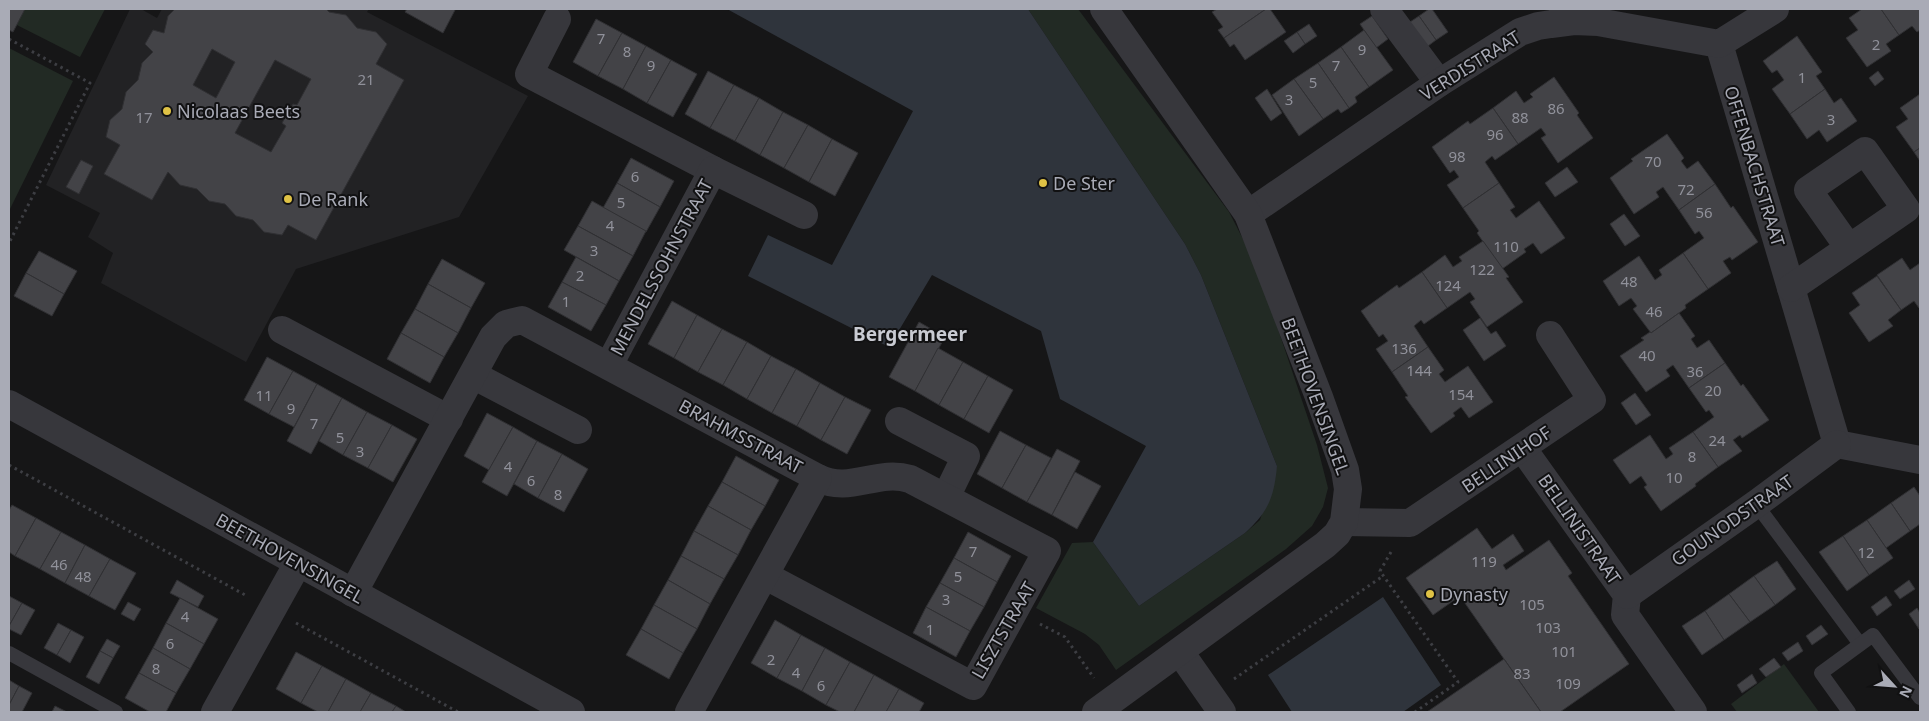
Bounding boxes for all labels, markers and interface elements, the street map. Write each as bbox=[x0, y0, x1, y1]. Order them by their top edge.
street label: VERDISTRAAT bbox=[1415, 25, 1525, 105]
house number: 7 bbox=[597, 28, 605, 48]
house number: 2 bbox=[1872, 34, 1880, 54]
house number: 9 bbox=[1358, 39, 1366, 59]
house number: 8 bbox=[623, 41, 631, 61]
house number: 9 bbox=[647, 55, 655, 75]
house number: 7 bbox=[1332, 55, 1340, 75]
house number: 1 bbox=[1798, 67, 1806, 87]
house number: 21 bbox=[357, 69, 375, 89]
house number: 5 bbox=[1309, 72, 1317, 92]
street label: OFFENBACHSTRAAT bbox=[1719, 83, 1791, 249]
house number: 3 bbox=[1285, 89, 1293, 109]
house number: 86 bbox=[1547, 98, 1565, 118]
place label: Nicolaas Beets bbox=[177, 99, 300, 123]
marker: Nicolaas Beets bbox=[161, 105, 173, 117]
house number: 17 bbox=[135, 107, 153, 127]
house number: 88 bbox=[1511, 107, 1529, 127]
house number: 3 bbox=[1827, 109, 1835, 129]
house number: 96 bbox=[1486, 124, 1504, 144]
house number: 98 bbox=[1448, 146, 1466, 166]
house number: 70 bbox=[1644, 151, 1662, 171]
house number: 6 bbox=[631, 166, 639, 186]
place label: De Ster bbox=[1053, 171, 1116, 195]
street label: MENDELSSOHNSTRAAT bbox=[604, 175, 718, 359]
marker: De Ster bbox=[1037, 177, 1049, 189]
house number: 72 bbox=[1677, 179, 1695, 199]
place label: De Rank bbox=[298, 187, 368, 211]
house number: 5 bbox=[617, 192, 625, 212]
marker: De Rank bbox=[282, 193, 294, 205]
house number: 56 bbox=[1695, 202, 1713, 222]
house number: 4 bbox=[606, 215, 615, 235]
house number: 110 bbox=[1493, 236, 1519, 256]
house number: 3 bbox=[590, 240, 598, 260]
house number: 122 bbox=[1469, 259, 1495, 279]
house number: 2 bbox=[576, 265, 584, 285]
house number: 48 bbox=[1620, 271, 1638, 291]
house number: 124 bbox=[1435, 275, 1461, 295]
house number: 1 bbox=[562, 291, 570, 311]
house number: 46 bbox=[1645, 301, 1663, 321]
street label: BEETHOVENSINGEL bbox=[1276, 314, 1356, 478]
district label: Bergermeer bbox=[853, 321, 967, 347]
house number: 136 bbox=[1391, 338, 1417, 358]
house number: 40 bbox=[1638, 345, 1656, 365]
house number: 144 bbox=[1406, 360, 1432, 380]
house number: 36 bbox=[1686, 361, 1704, 381]
house number: 20 bbox=[1704, 380, 1722, 400]
house number: 154 bbox=[1448, 384, 1474, 404]
house number: 11 bbox=[255, 385, 273, 405]
street label: BRAHMSSTRAAT bbox=[675, 393, 807, 479]
house number: 9 bbox=[287, 398, 295, 418]
house number: 7 bbox=[310, 413, 318, 433]
street label: BELLINIHOF bbox=[1457, 420, 1555, 498]
house number: 5 bbox=[336, 427, 344, 447]
house number: 24 bbox=[1708, 430, 1726, 450]
house number: 3 bbox=[356, 441, 364, 461]
house number: 8 bbox=[1688, 446, 1696, 466]
house number: 4 bbox=[504, 456, 513, 476]
house number: 10 bbox=[1665, 467, 1683, 487]
street label: BELLINISTRAAT bbox=[1533, 469, 1627, 589]
street label: GOUNODSTRAAT bbox=[1666, 469, 1798, 571]
house number: 6 bbox=[527, 470, 535, 490]
house number: 8 bbox=[554, 484, 562, 504]
street label: BEETHOVENSINGEL bbox=[212, 507, 368, 609]
house number: 7 bbox=[969, 541, 977, 561]
house number: 12 bbox=[1857, 542, 1875, 562]
house number: 119 bbox=[1471, 551, 1497, 571]
house number: 46 bbox=[50, 554, 68, 574]
house number: 48 bbox=[74, 566, 92, 586]
house number: 5 bbox=[954, 566, 962, 586]
street label: LISZTSTRAAT bbox=[965, 577, 1041, 683]
place label: Dynasty bbox=[1440, 582, 1509, 606]
marker: Dynasty bbox=[1424, 588, 1436, 600]
house number: 3 bbox=[942, 589, 950, 609]
house number: 105 bbox=[1519, 594, 1545, 614]
house number: 4 bbox=[181, 606, 190, 626]
house number: 103 bbox=[1535, 617, 1561, 637]
house number: 1 bbox=[926, 619, 934, 639]
house number: 6 bbox=[166, 633, 174, 653]
house number: 101 bbox=[1551, 641, 1577, 661]
house number: 2 bbox=[767, 649, 775, 669]
house number: 8 bbox=[152, 658, 160, 678]
north arrow bbox=[1869, 661, 1919, 711]
house number: 4 bbox=[792, 662, 801, 682]
house number: 83 bbox=[1513, 663, 1531, 683]
house number: 109 bbox=[1555, 673, 1581, 693]
house number: 6 bbox=[817, 675, 825, 695]
text: N bbox=[1895, 683, 1917, 701]

